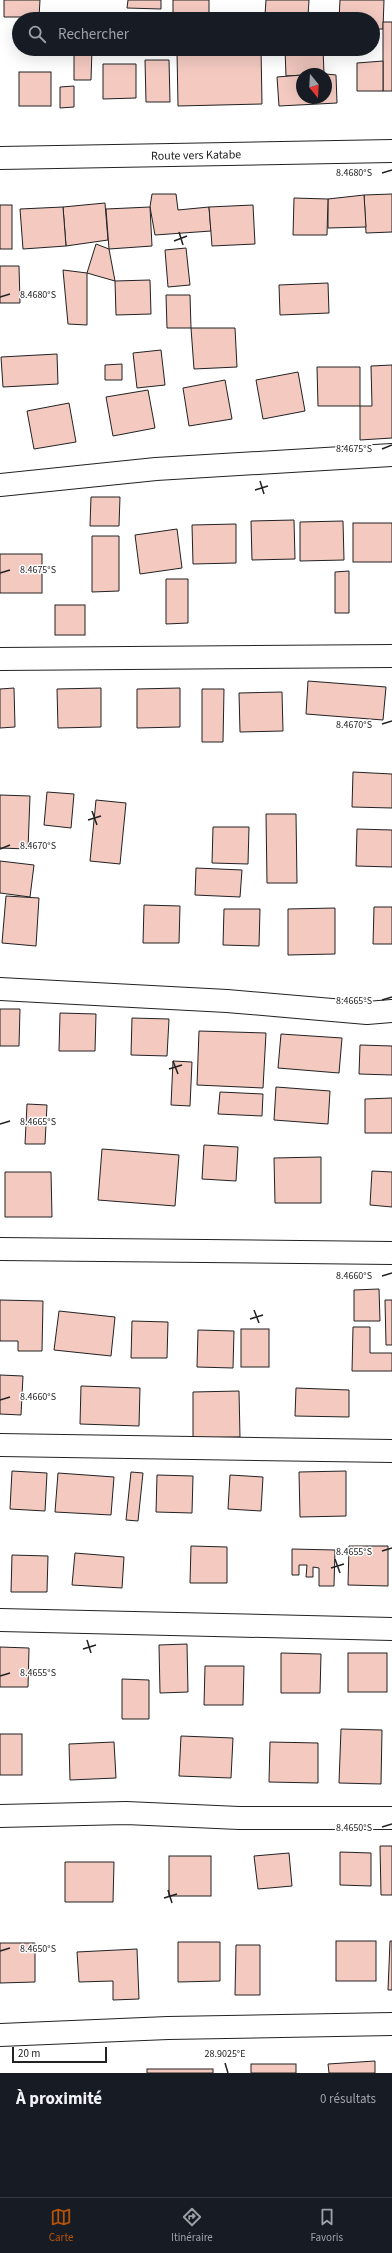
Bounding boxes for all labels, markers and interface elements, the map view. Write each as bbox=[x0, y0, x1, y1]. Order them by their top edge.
search box bbox=[12, 12, 380, 56]
icon: search bbox=[26, 23, 48, 45]
text: Rechercher bbox=[58, 24, 129, 45]
north arrow bbox=[296, 68, 332, 104]
street label: Route vers Katabe bbox=[151, 146, 241, 165]
text: 8.4680°S bbox=[336, 166, 372, 180]
text: 8.4680°S bbox=[20, 288, 56, 302]
text: 8.4675°S bbox=[336, 442, 372, 456]
text: 8.4675°S bbox=[20, 563, 56, 577]
text: 8.4670°S bbox=[336, 718, 372, 732]
text: 8.4670°S bbox=[20, 839, 56, 853]
text: 8.4665°S bbox=[336, 994, 372, 1008]
text: 8.4665°S bbox=[20, 1115, 56, 1129]
text: 8.4660°S bbox=[336, 1269, 372, 1283]
text: 8.4660°S bbox=[20, 1390, 56, 1404]
text: 8.4655°S bbox=[336, 1545, 372, 1559]
text: 8.4655°S bbox=[20, 1666, 56, 1680]
text: 8.4650°S bbox=[336, 1821, 372, 1835]
text: 8.4650°S bbox=[20, 1942, 56, 1956]
scale bar bbox=[12, 2045, 107, 2064]
text: 20 m bbox=[18, 2046, 40, 2061]
text: 28.9025°E bbox=[205, 2047, 245, 2061]
text: À proximité bbox=[16, 2087, 102, 2111]
text: 0 résultats bbox=[320, 2090, 376, 2108]
tab: Carte bbox=[49, 2206, 73, 2245]
tab: Itinéraire bbox=[171, 2206, 213, 2245]
tab: Favoris bbox=[310, 2206, 343, 2245]

